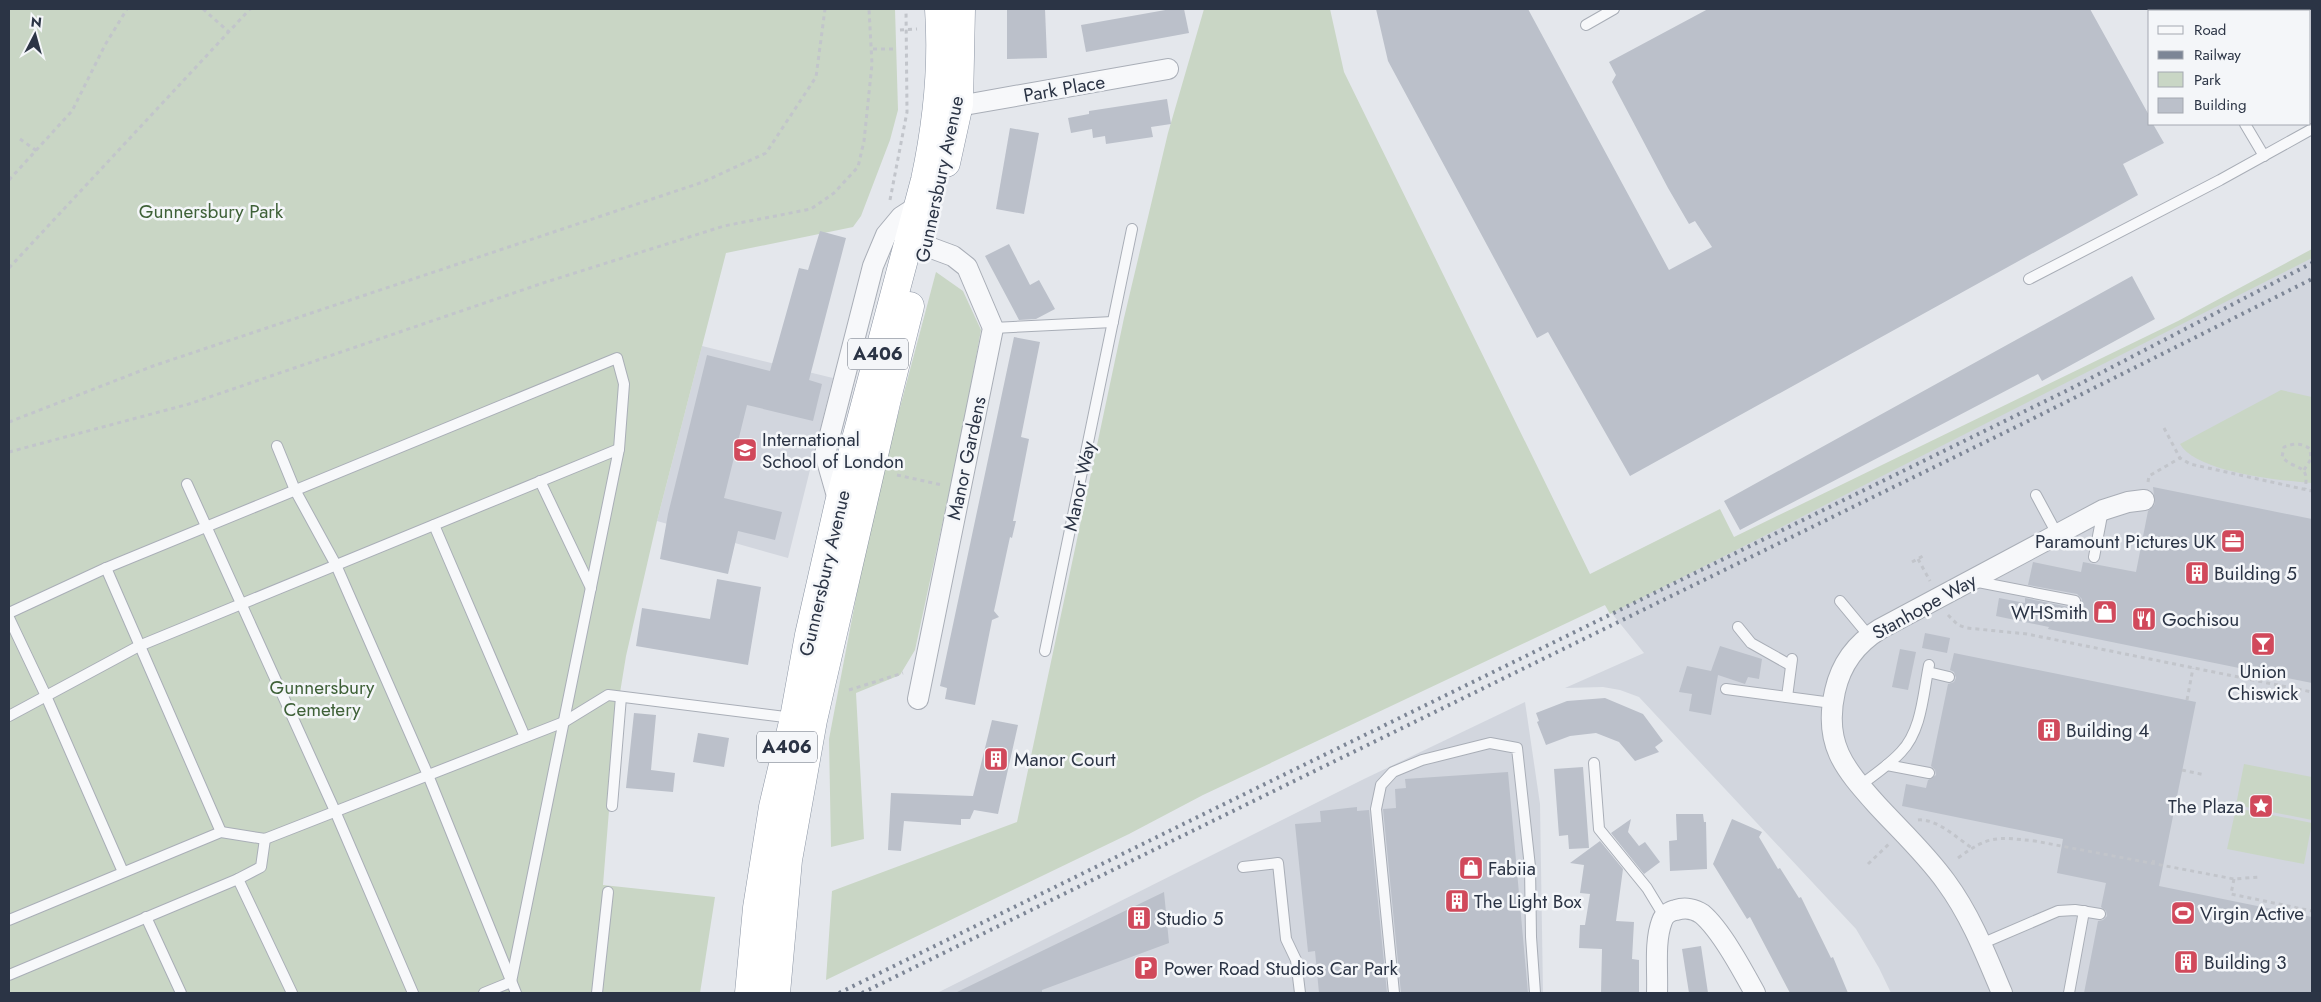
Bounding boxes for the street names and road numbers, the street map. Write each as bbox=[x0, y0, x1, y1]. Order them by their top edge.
street label: Park Place bbox=[1021, 68, 1107, 109]
street label: Gunnersbury Avenue bbox=[909, 93, 970, 265]
road number: A406 bbox=[848, 338, 908, 369]
street label: Manor Gardens bbox=[940, 393, 993, 522]
street label: Manor Way bbox=[1057, 438, 1102, 534]
street label: Gunnersbury Avenue bbox=[792, 487, 857, 659]
street label: Stanhope Way bbox=[1867, 566, 1982, 646]
road number: A406 bbox=[757, 732, 817, 762]

